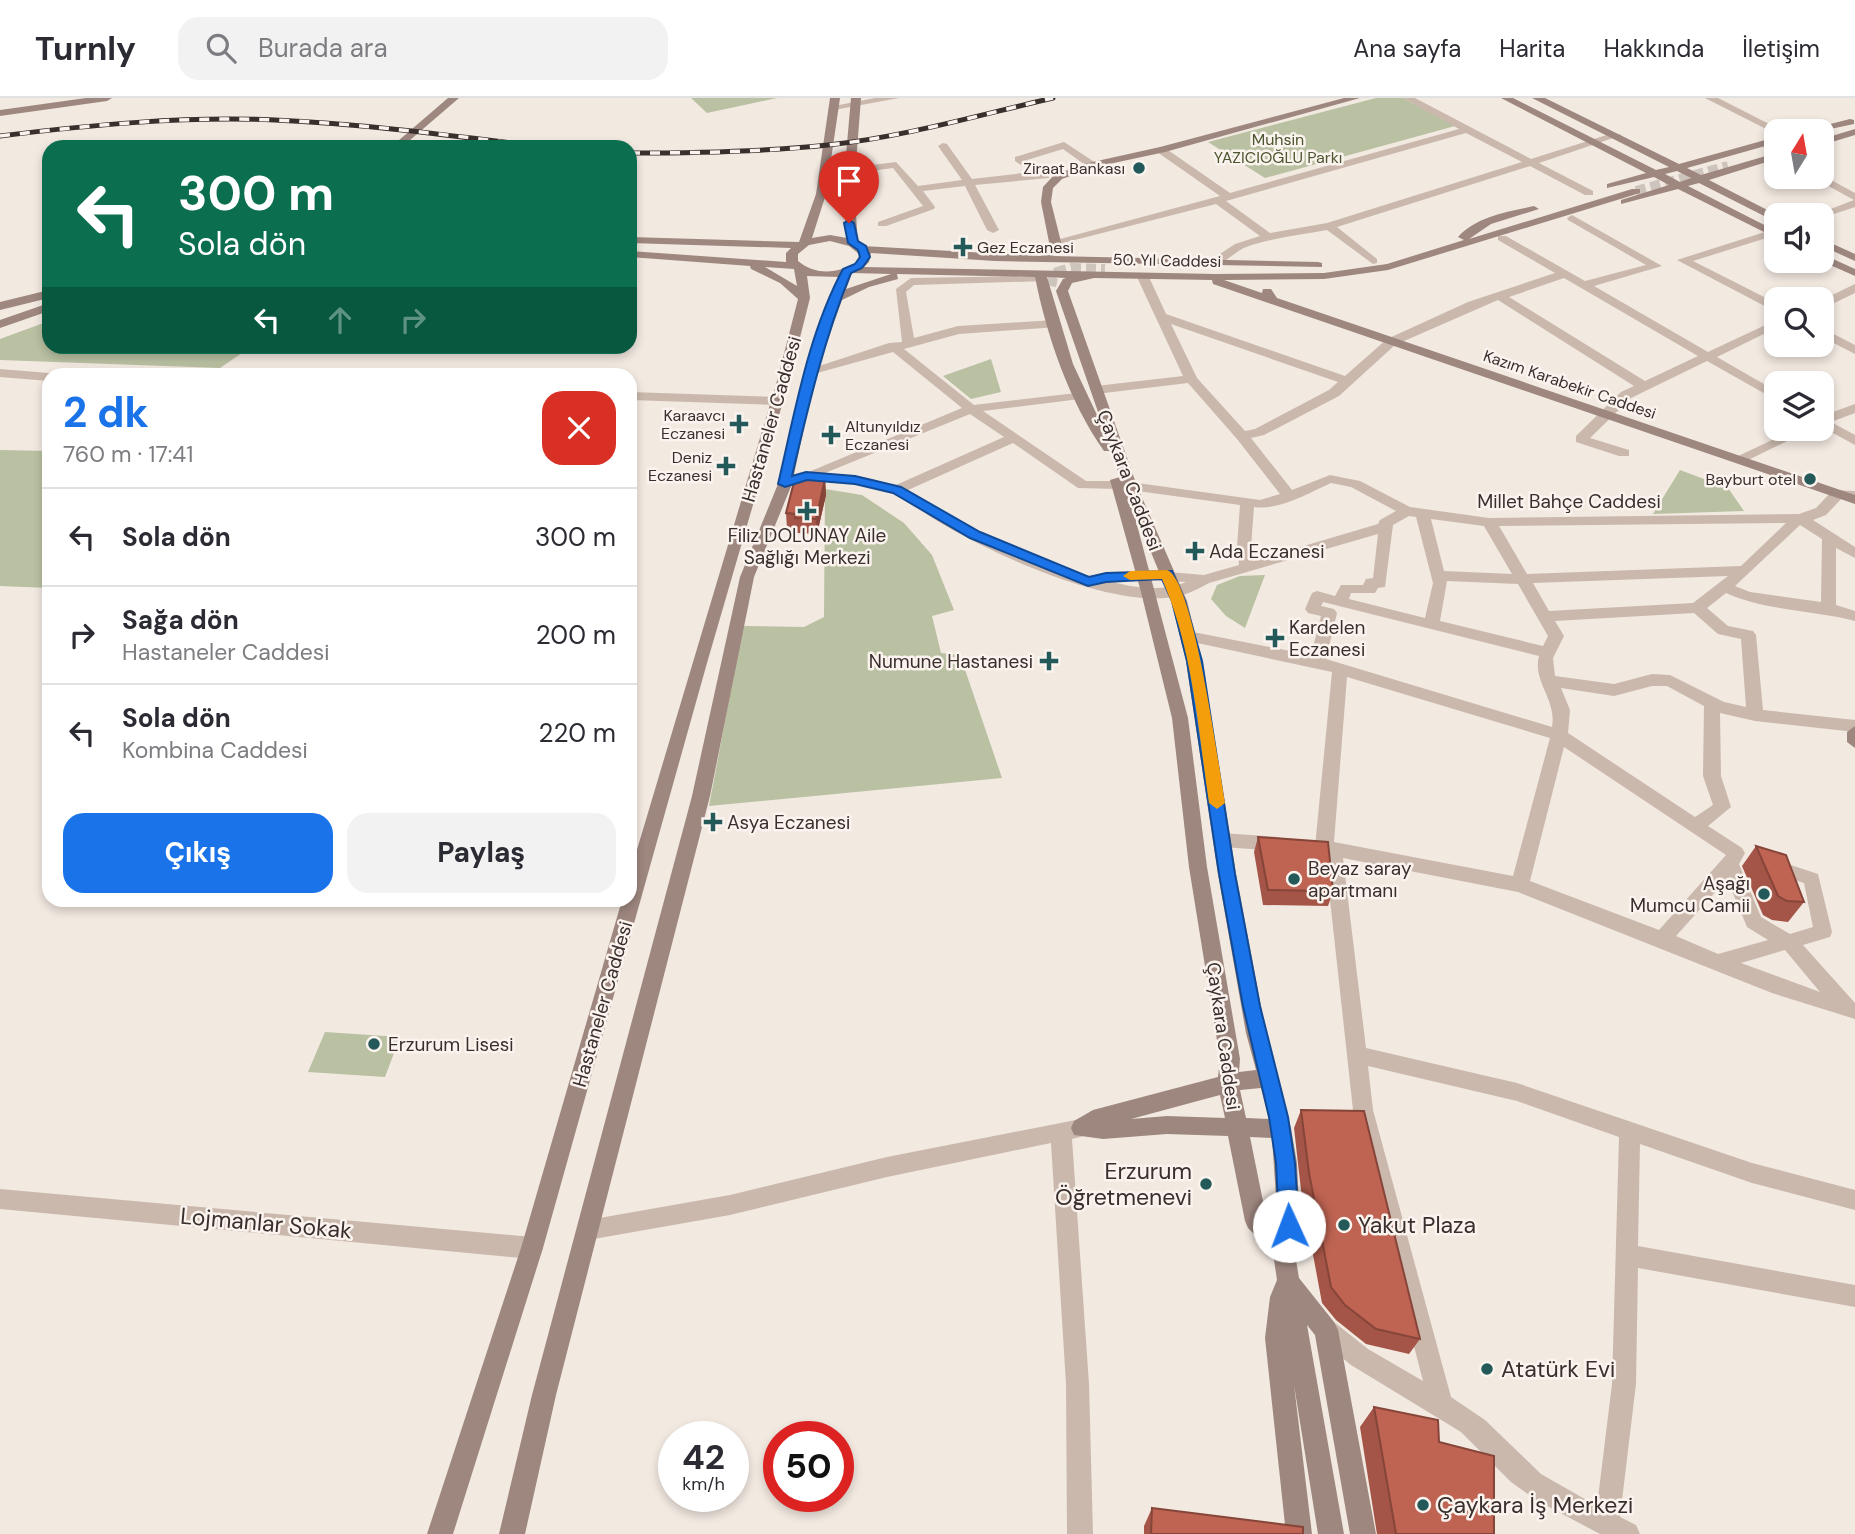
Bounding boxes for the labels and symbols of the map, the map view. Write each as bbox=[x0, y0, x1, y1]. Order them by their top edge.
north arrow bbox=[1764, 119, 1834, 189]
park label: Muhsin YAZICIOĞLU Parkı bbox=[1214, 129, 1342, 168]
pin bbox=[819, 151, 879, 223]
place label: Ziraat Bankası bbox=[1023, 158, 1125, 179]
marker: Ziraat Bankası bbox=[1131, 160, 1147, 176]
place label: Gez Eczanesi bbox=[977, 237, 1074, 258]
marker: Gez Eczanesi bbox=[955, 239, 971, 255]
street label: 50. Yıl Caddesi bbox=[1113, 249, 1221, 272]
street label: Hastaneler Caddesi bbox=[736, 333, 807, 505]
street label: Kazım Karabekir Caddesi bbox=[1481, 345, 1659, 424]
place label: Karaavcı Eczanesi bbox=[661, 405, 725, 444]
street label: Çaykara Caddesi bbox=[1091, 406, 1168, 554]
marker: Karaavcı Eczanesi bbox=[731, 416, 747, 432]
place label: Altunyıldız Eczanesi bbox=[845, 416, 921, 455]
marker: Altunyıldız Eczanesi bbox=[823, 427, 839, 443]
place label: Deniz Eczanesi bbox=[648, 447, 712, 486]
marker: Deniz Eczanesi bbox=[718, 458, 734, 474]
place label: Bayburt otel bbox=[1705, 469, 1796, 490]
marker: Bayburt otel bbox=[1802, 471, 1818, 487]
street label: Millet Bahçe Caddesi bbox=[1477, 489, 1661, 514]
marker: Filiz DOLUNAY Aile Sağlığı Merkezi bbox=[797, 501, 817, 521]
place label: Filiz DOLUNAY Aile Sağlığı Merkezi bbox=[728, 523, 886, 570]
place label: Ada Eczanesi bbox=[1209, 539, 1325, 564]
marker: Ada Eczanesi bbox=[1187, 543, 1203, 559]
place label: Kardelen Eczanesi bbox=[1289, 615, 1365, 662]
marker: Kardelen Eczanesi bbox=[1267, 630, 1283, 646]
place label: Numune Hastanesi bbox=[869, 649, 1033, 674]
marker: Numune Hastanesi bbox=[1039, 651, 1059, 671]
place label: Asya Eczanesi bbox=[727, 810, 850, 835]
marker: Asya Eczanesi bbox=[705, 814, 721, 830]
place label: Beyaz saray apartmanı bbox=[1308, 856, 1412, 903]
marker: Beyaz saray apartmanı bbox=[1286, 871, 1302, 887]
place label: Aşağı Mumcu Camii bbox=[1630, 871, 1750, 918]
marker: Aşağı Mumcu Camii bbox=[1756, 886, 1772, 902]
street label: Hastaneler Caddesi bbox=[567, 918, 638, 1090]
street label: Çaykara Caddesi bbox=[1201, 961, 1246, 1112]
place label: Erzurum Lisesi bbox=[388, 1032, 514, 1057]
marker: Erzurum Lisesi bbox=[366, 1036, 382, 1052]
place label: Erzurum Öğretmenevi bbox=[1055, 1156, 1192, 1212]
marker: Erzurum Öğretmenevi bbox=[1198, 1176, 1214, 1192]
position arrow bbox=[1252, 1189, 1326, 1263]
street label: Lojmanlar Sokak bbox=[179, 1201, 353, 1245]
place label: Yakut Plaza bbox=[1358, 1210, 1476, 1240]
marker: Yakut Plaza bbox=[1336, 1217, 1352, 1233]
place label: Atatürk Evi bbox=[1501, 1354, 1615, 1384]
marker: Atatürk Evi bbox=[1479, 1361, 1495, 1377]
speed limit sign: 50 bbox=[763, 1421, 854, 1512]
place label: Çaykara İş Merkezi bbox=[1437, 1490, 1633, 1520]
marker: Çaykara İş Merkezi bbox=[1415, 1497, 1431, 1513]

